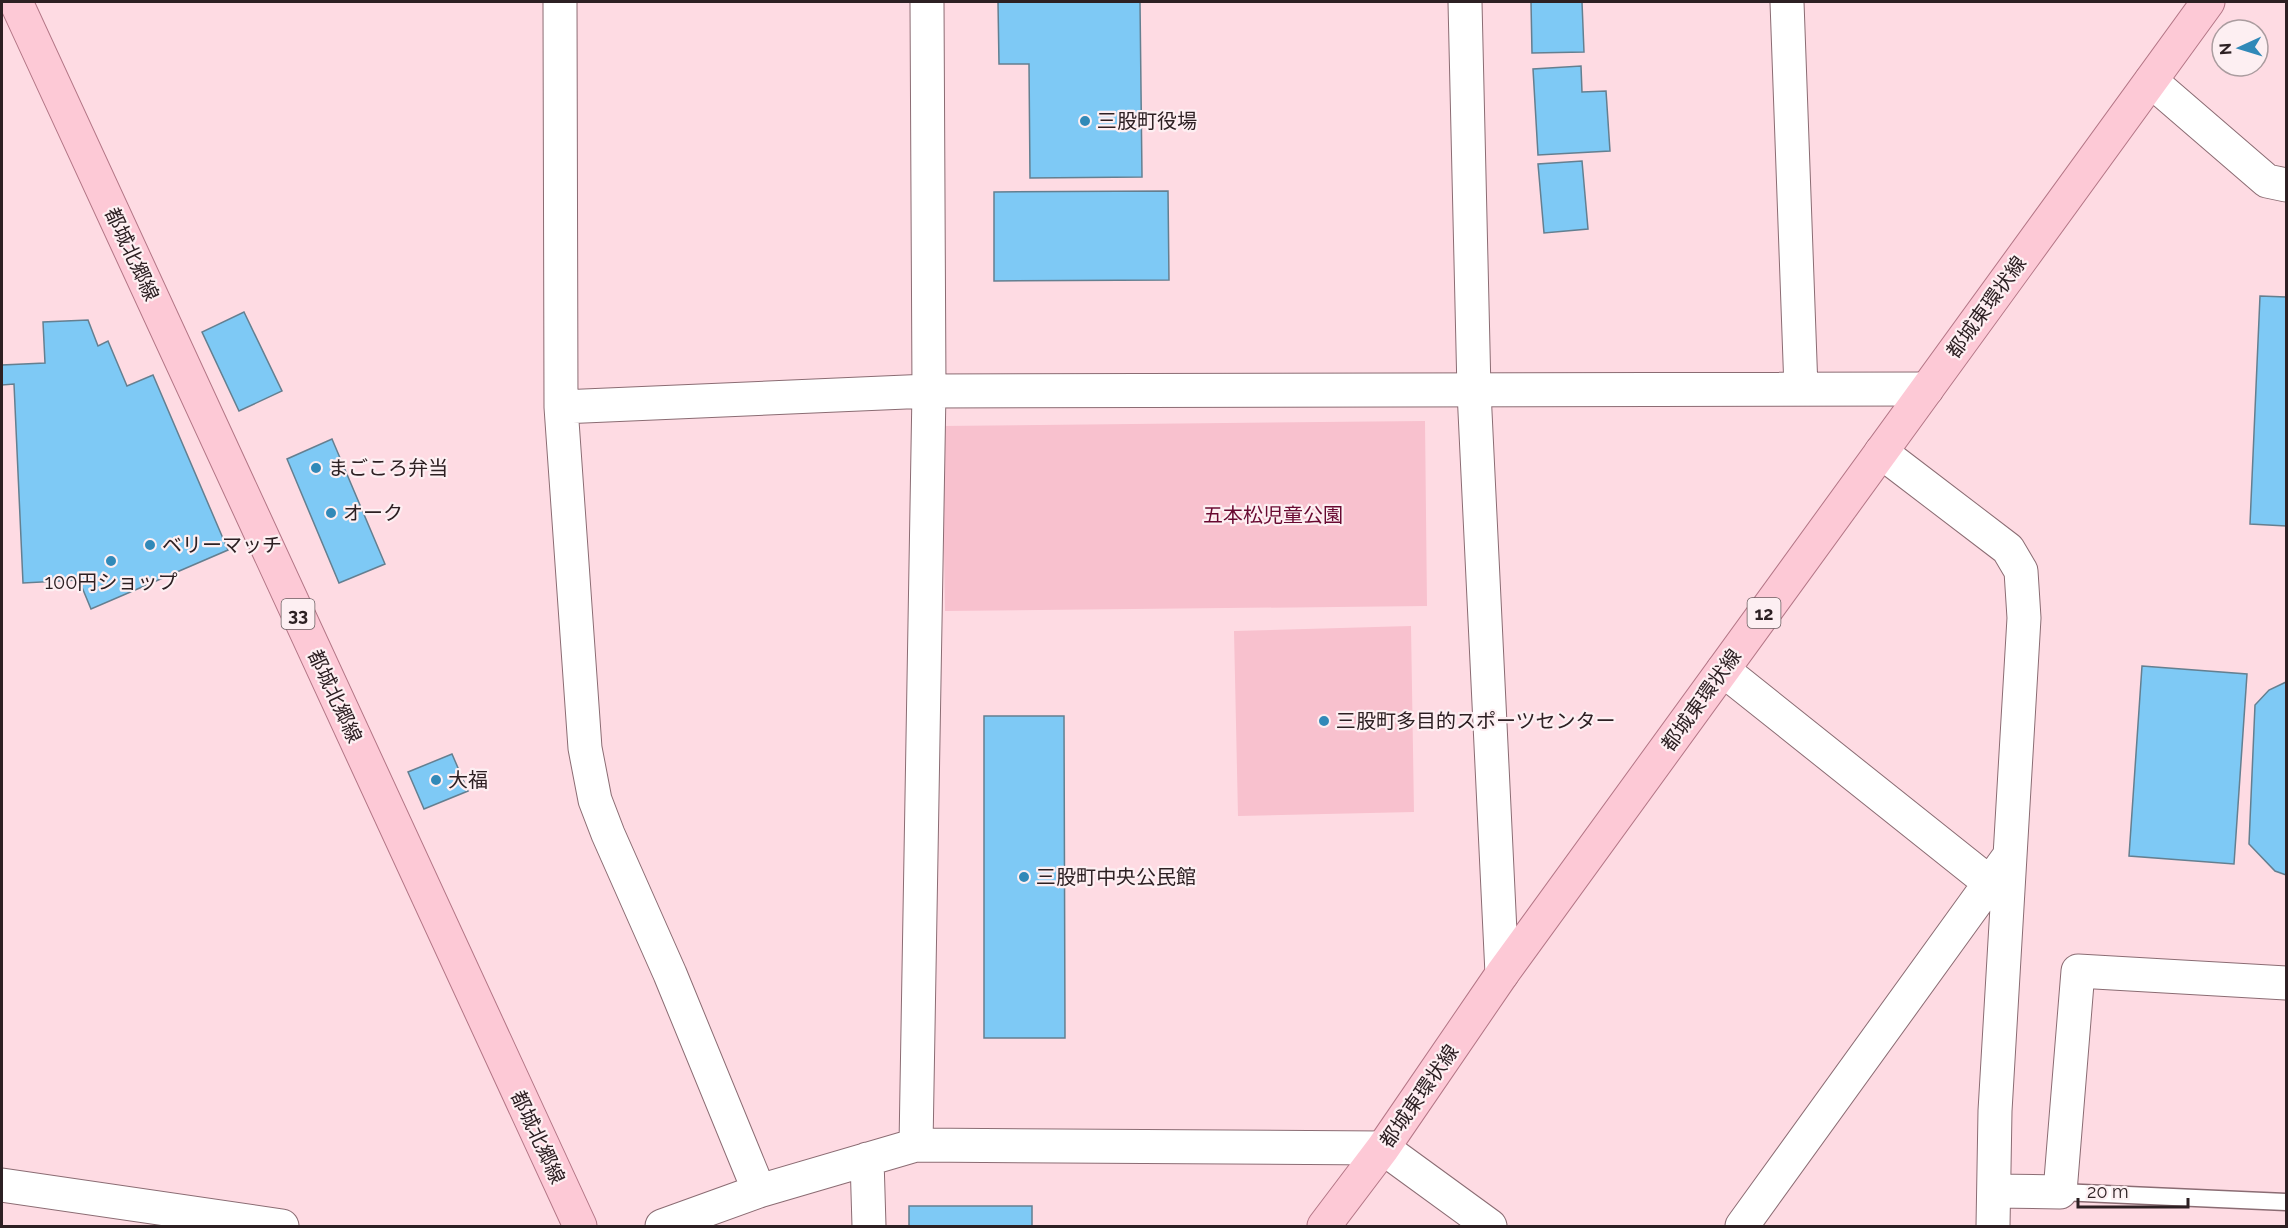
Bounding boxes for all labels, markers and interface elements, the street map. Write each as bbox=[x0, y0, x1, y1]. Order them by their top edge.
north arrow bbox=[2210, 18, 2270, 78]
text: N bbox=[2216, 42, 2235, 56]
place label: 三股町役場 bbox=[1097, 109, 1197, 133]
marker: 三股町役場 bbox=[1078, 114, 1092, 128]
street label: 都城北郷線 bbox=[100, 204, 164, 304]
street label: 都城東環状線 bbox=[1941, 251, 2031, 363]
place label: まごころ弁当 bbox=[328, 456, 448, 480]
marker: まごころ弁当 bbox=[309, 461, 323, 475]
place label: オーク bbox=[343, 501, 403, 525]
park label: 五本松児童公園 bbox=[1203, 503, 1343, 527]
marker: オーク bbox=[324, 506, 338, 520]
place label: ベリーマッチ bbox=[162, 533, 282, 557]
marker: ベリーマッチ bbox=[143, 538, 157, 552]
marker: 100円ショップ bbox=[104, 554, 118, 568]
place label: 100円ショップ bbox=[44, 570, 178, 594]
road number: 12 bbox=[1748, 598, 1780, 628]
road number: 33 bbox=[282, 599, 314, 629]
street label: 都城東環状線 bbox=[1656, 644, 1746, 756]
street label: 都城北郷線 bbox=[303, 646, 367, 746]
place label: 三股町多目的スポーツセンター bbox=[1336, 709, 1616, 733]
marker: 三股町多目的スポーツセンター bbox=[1317, 714, 1331, 728]
place label: 大福 bbox=[448, 768, 488, 792]
marker: 大福 bbox=[429, 773, 443, 787]
place label: 三股町中央公民館 bbox=[1036, 865, 1196, 889]
marker: 三股町中央公民館 bbox=[1017, 870, 1031, 884]
street label: 都城東環状線 bbox=[1375, 1040, 1463, 1152]
street label: 都城北郷線 bbox=[506, 1087, 570, 1187]
scale bar bbox=[2078, 1171, 2188, 1209]
text: 20 m bbox=[2087, 1181, 2129, 1202]

